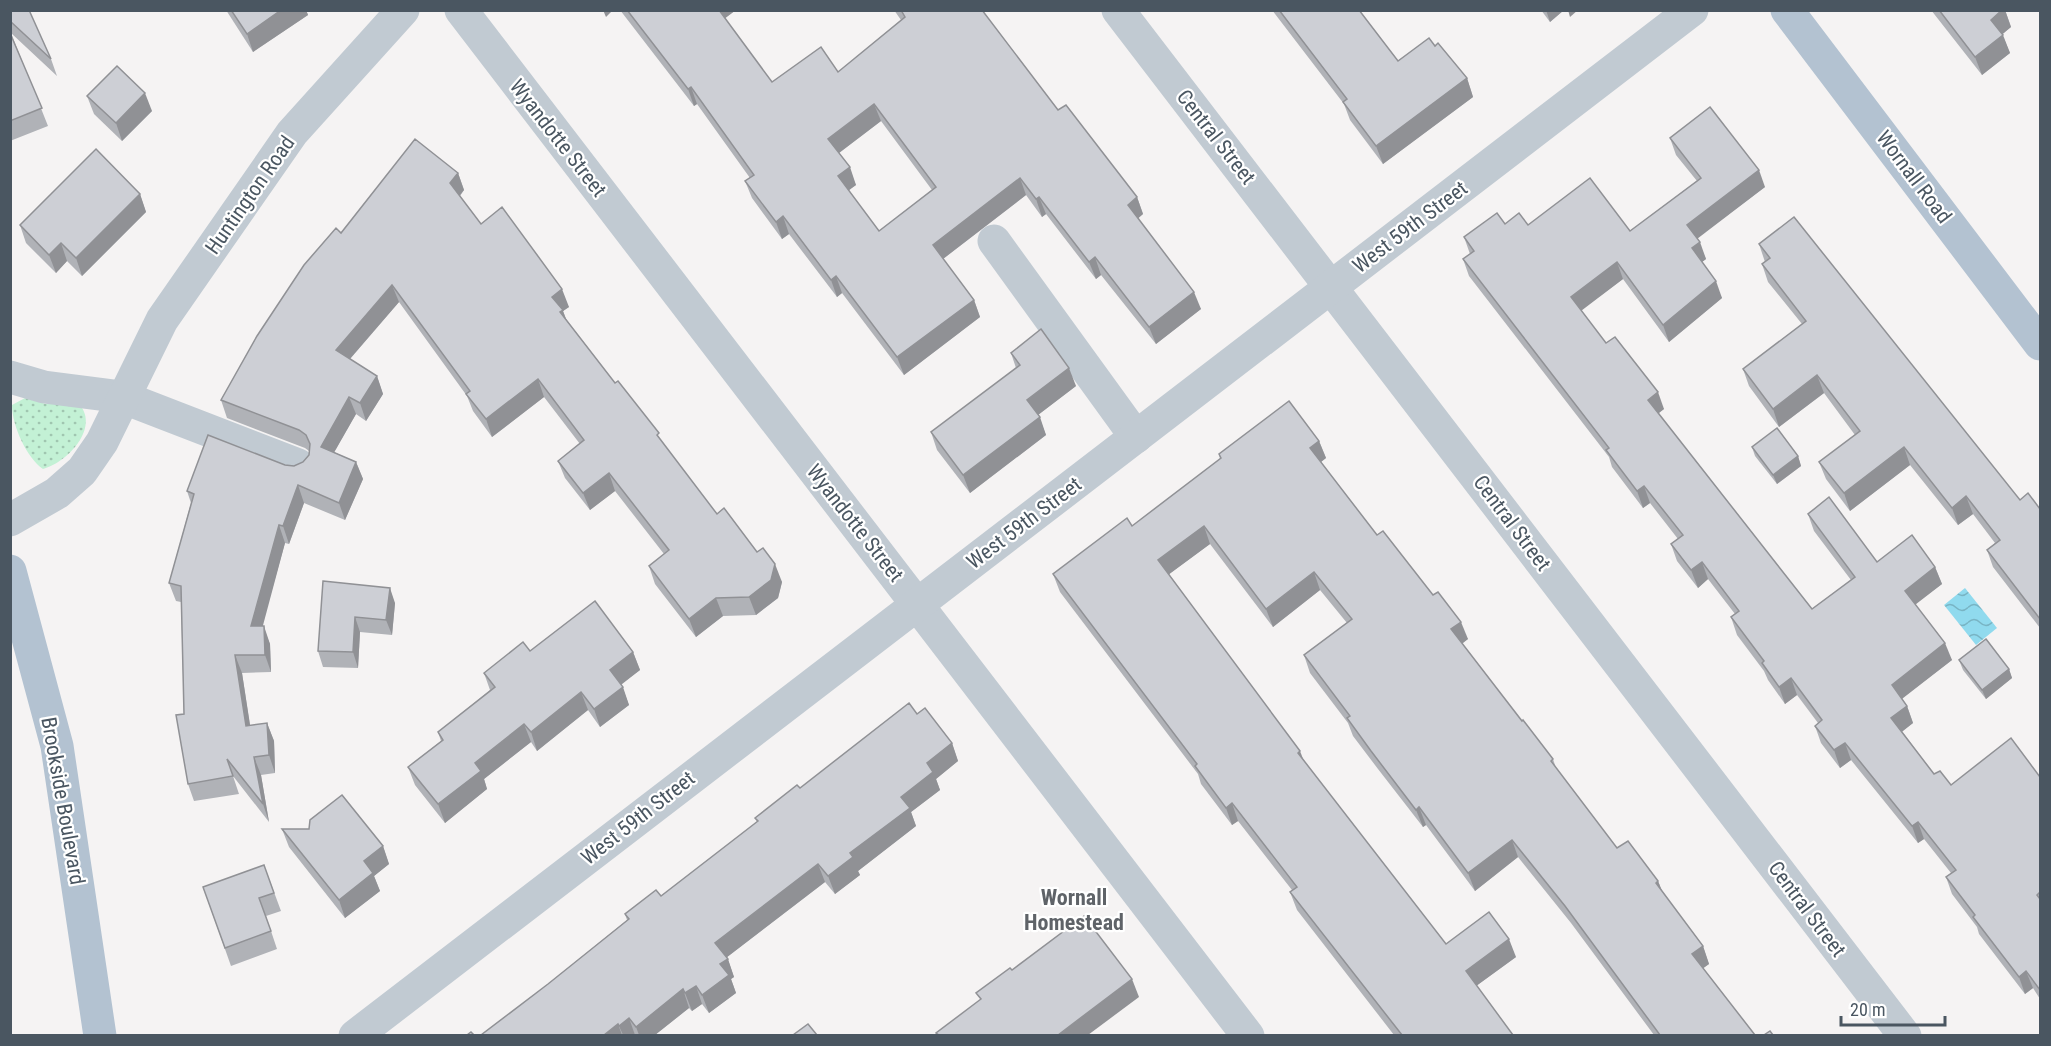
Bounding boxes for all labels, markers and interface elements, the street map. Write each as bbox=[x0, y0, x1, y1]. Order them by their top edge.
street label: Wyandotte Street bbox=[505, 75, 611, 201]
street label: Central Street bbox=[1172, 85, 1260, 189]
street label: Wornall Road bbox=[1871, 126, 1957, 228]
street label: Huntington Road bbox=[200, 131, 300, 259]
street label: West 59th Street bbox=[1348, 176, 1472, 278]
street label: Wyandotte Street bbox=[802, 460, 908, 586]
street label: Central Street bbox=[1468, 471, 1556, 575]
street label: West 59th Street bbox=[962, 472, 1086, 574]
street label: Brookside Boulevard bbox=[36, 715, 90, 887]
street label: West 59th Street bbox=[577, 766, 699, 870]
street label: Central Street bbox=[1763, 857, 1851, 961]
district label: Wornall Homestead bbox=[1024, 885, 1124, 935]
scale bar bbox=[1841, 989, 1944, 1027]
text: 20 m bbox=[1850, 999, 1885, 1020]

